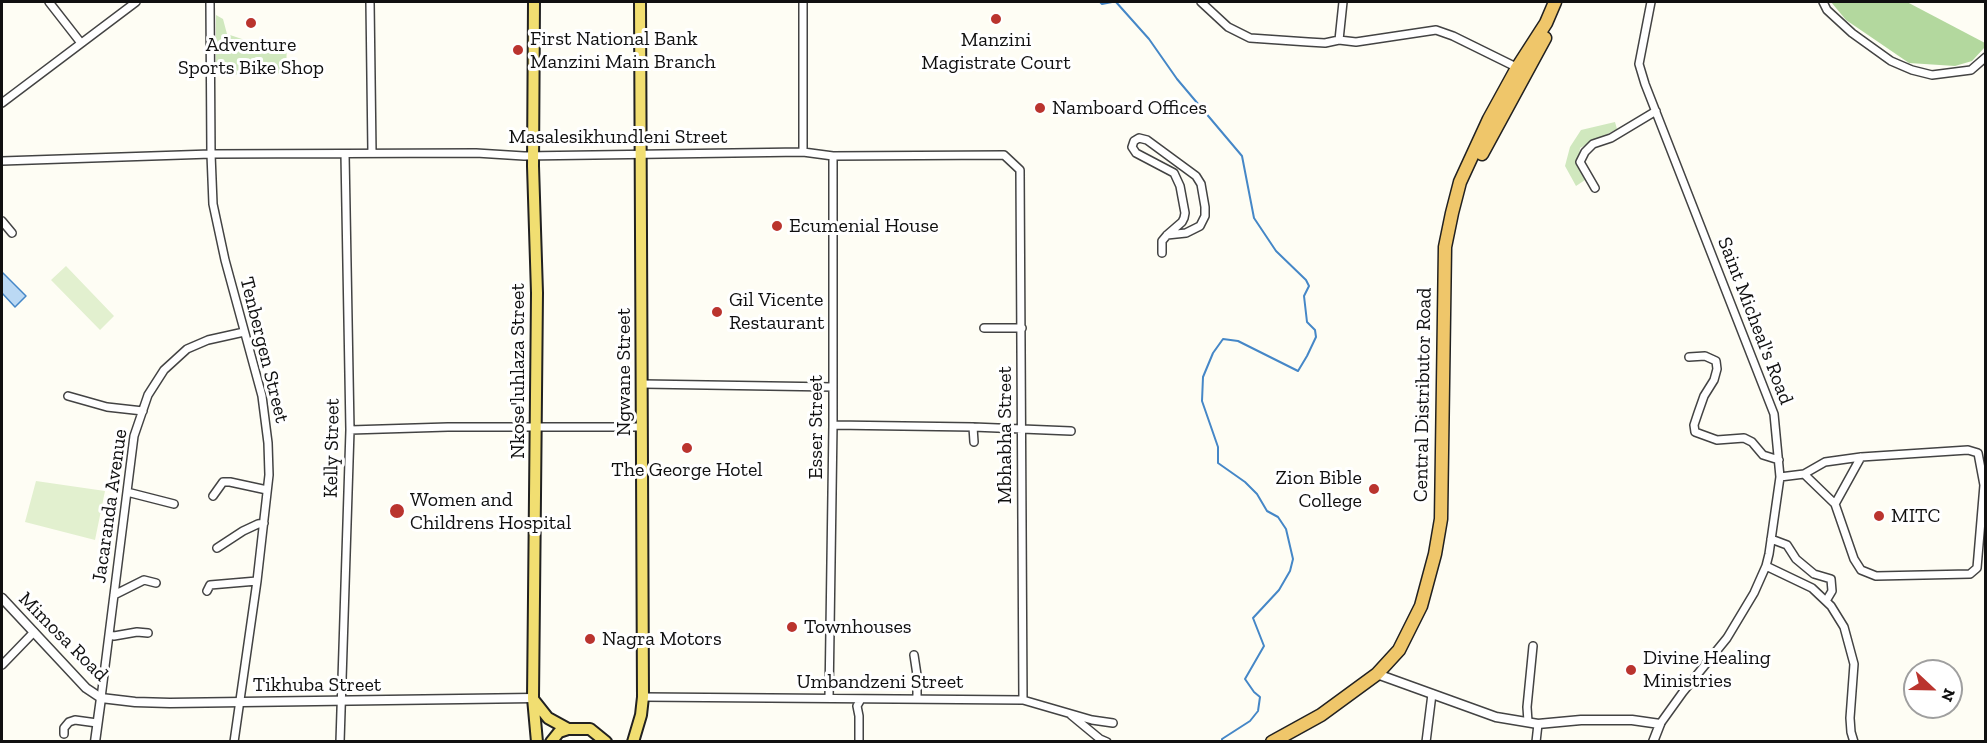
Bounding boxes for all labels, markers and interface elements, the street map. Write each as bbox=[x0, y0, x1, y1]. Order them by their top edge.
marker: Manzini Magistrate Court bbox=[989, 12, 1003, 26]
marker: Adventure Sports Bike Shop bbox=[244, 16, 258, 30]
place label: First National Bank Manzini Main Branch bbox=[530, 27, 716, 74]
place label: Manzini Magistrate Court bbox=[921, 28, 1071, 75]
place label: Adventure Sports Bike Shop bbox=[178, 33, 324, 80]
marker: First National Bank Manzini Main Branch bbox=[511, 43, 525, 57]
place label: Namboard Offices bbox=[1052, 96, 1207, 120]
marker: Namboard Offices bbox=[1033, 101, 1047, 115]
street label: Masalesikhundleni Street bbox=[509, 125, 727, 149]
place label: Ecumenial House bbox=[789, 214, 939, 238]
marker: Ecumenial House bbox=[770, 219, 784, 233]
street label: Saint Micheal's Road bbox=[1712, 234, 1798, 408]
street label: Tenbergen Street bbox=[234, 275, 294, 425]
street label: Nkose'luhlaza Street bbox=[506, 283, 530, 459]
place label: Gil Vicente Restaurant bbox=[729, 288, 824, 335]
street label: Central Distributor Road bbox=[1409, 288, 1437, 502]
marker: Gil Vicente Restaurant bbox=[710, 305, 724, 319]
street label: Ngwane Street bbox=[612, 308, 636, 436]
street label: Mbhabha Street bbox=[993, 366, 1017, 504]
street label: Esser Street bbox=[804, 375, 828, 479]
street label: Kelly Street bbox=[319, 398, 345, 498]
street label: Jacaranda Avenue bbox=[87, 427, 133, 585]
marker: The George Hotel bbox=[680, 441, 694, 455]
place label: The George Hotel bbox=[611, 458, 763, 482]
place label: Zion Bible College bbox=[1276, 466, 1362, 513]
marker: Zion Bible College bbox=[1367, 482, 1381, 496]
place label: Women and Childrens Hospital bbox=[410, 488, 571, 535]
marker: Women and Childrens Hospital bbox=[388, 502, 406, 520]
place label: MITC bbox=[1891, 504, 1940, 528]
marker: MITC bbox=[1872, 509, 1886, 523]
street label: Mimosa Road bbox=[13, 587, 113, 687]
place label: Townhouses bbox=[804, 615, 912, 639]
marker: Townhouses bbox=[785, 620, 799, 634]
place label: Nagra Motors bbox=[602, 627, 722, 651]
marker: Nagra Motors bbox=[583, 632, 597, 646]
place label: Divine Healing Ministries bbox=[1643, 646, 1771, 693]
north arrow bbox=[1903, 659, 1963, 719]
marker: Divine Healing Ministries bbox=[1624, 663, 1638, 677]
street label: Umbandzeni Street bbox=[797, 670, 963, 694]
street label: Tikhuba Street bbox=[253, 673, 381, 697]
text: N bbox=[1937, 686, 1959, 704]

